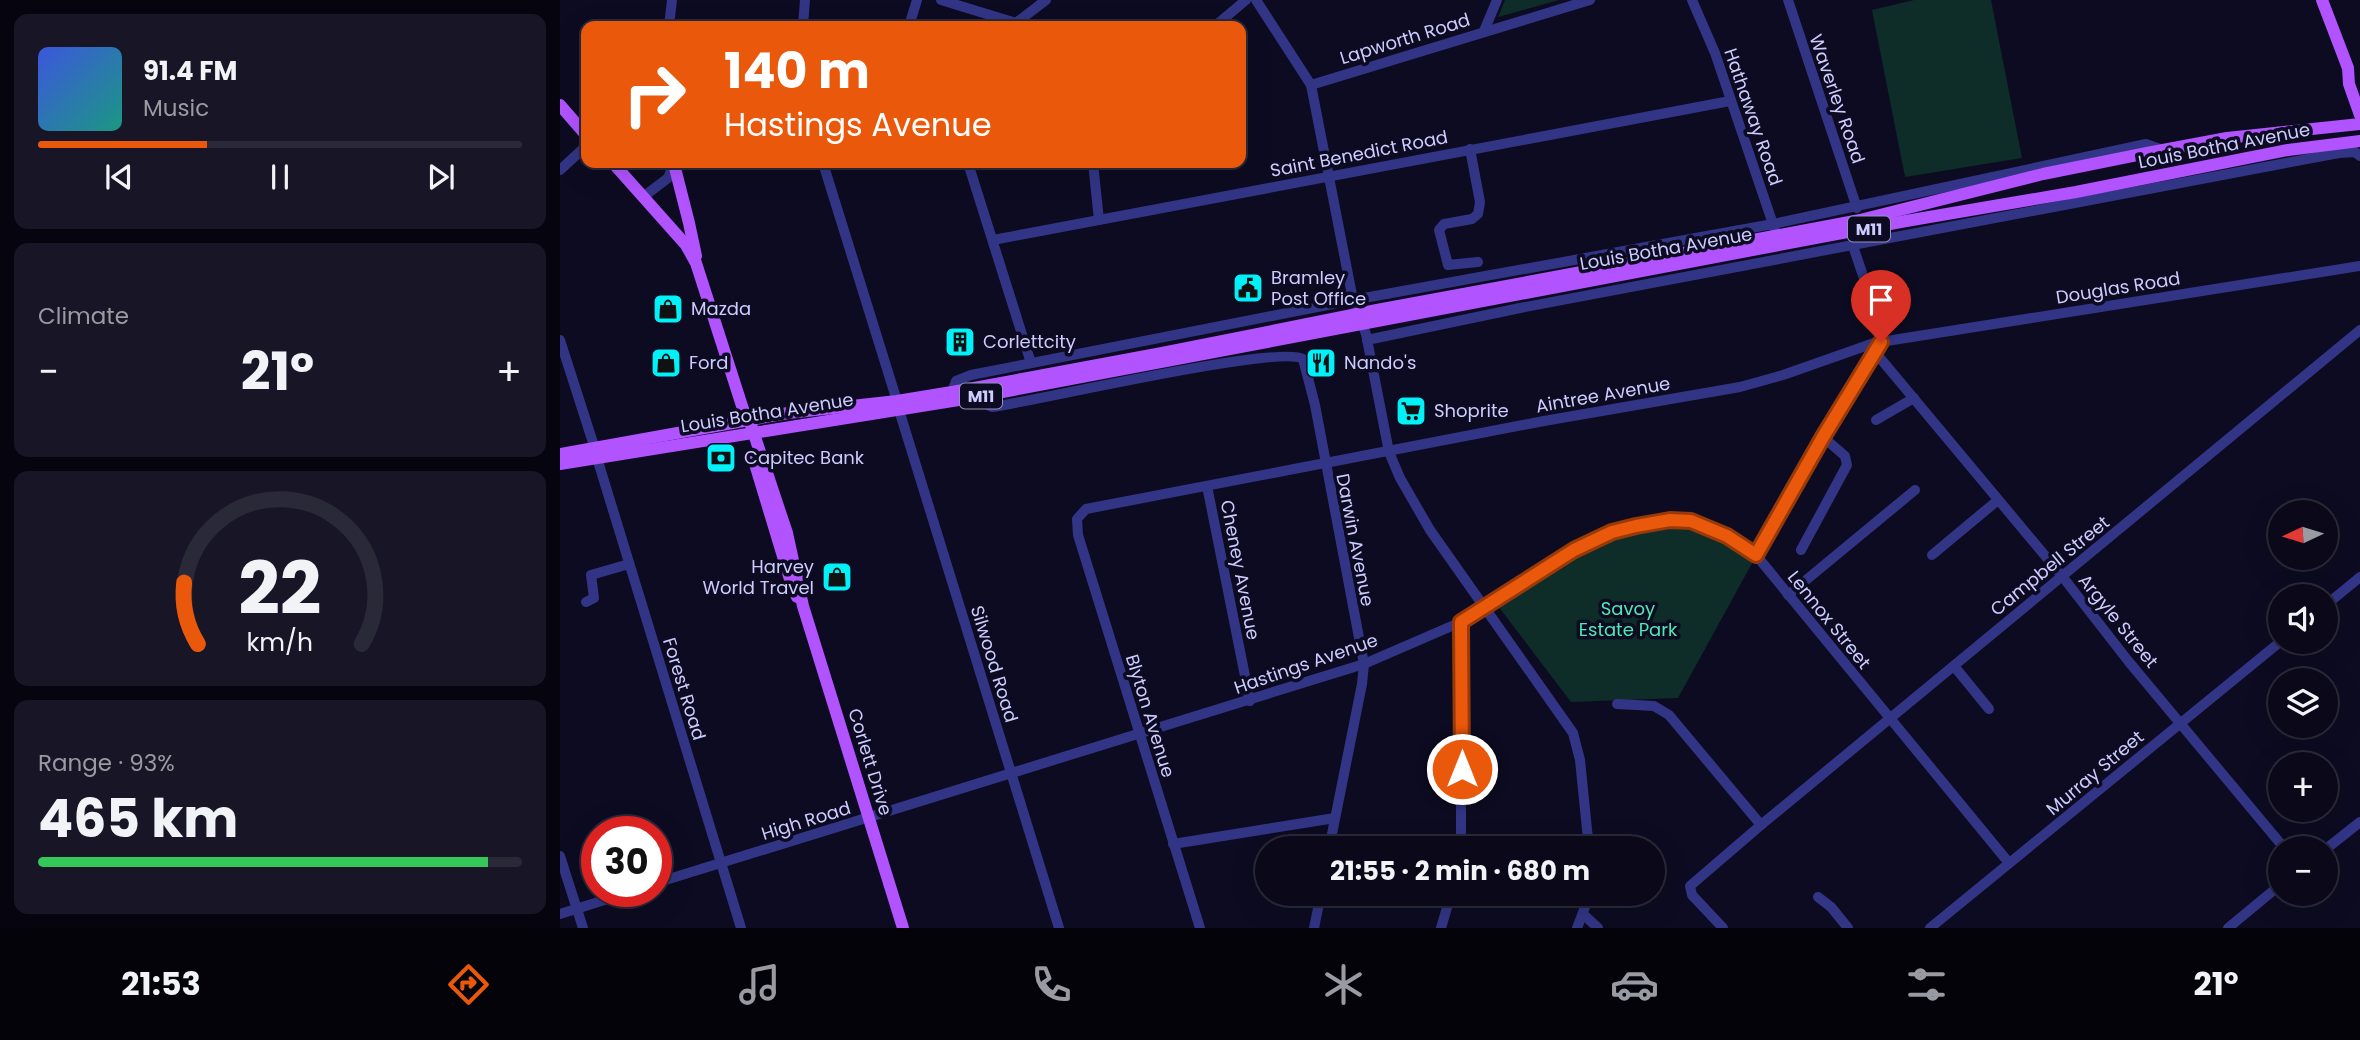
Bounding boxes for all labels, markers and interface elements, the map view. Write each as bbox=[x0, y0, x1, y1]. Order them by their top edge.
street label: Lapworth Road bbox=[1337, 7, 1473, 70]
street label: Waverley Road bbox=[1804, 31, 1871, 167]
text: 140 m bbox=[724, 37, 870, 105]
street label: Hathaway Road bbox=[1718, 45, 1789, 189]
icon: right bbox=[609, 49, 700, 140]
text: 91.4 FM bbox=[143, 53, 237, 89]
text: Music bbox=[143, 92, 209, 124]
text: Hastings Avenue bbox=[724, 102, 992, 147]
street label: Louis Botha Avenue bbox=[2136, 117, 2312, 174]
street label: Saint Benedict Road bbox=[1268, 124, 1450, 183]
icon: previous bbox=[100, 158, 138, 196]
icon: pause bbox=[261, 158, 299, 196]
icon: next bbox=[422, 158, 460, 196]
road number: M11 bbox=[1848, 216, 1890, 242]
street label: Louis Botha Avenue bbox=[1578, 221, 1754, 276]
place label: Bramley Post Office bbox=[1271, 265, 1366, 311]
street label: Douglas Road bbox=[2054, 265, 2182, 310]
pin bbox=[1851, 270, 1911, 342]
public building icon: Bramley Post Office bbox=[1231, 271, 1265, 305]
icon: arrive bbox=[1862, 281, 1900, 319]
shop icon: Mazda bbox=[651, 292, 685, 326]
place label: Mazda bbox=[691, 296, 751, 321]
text: Climate bbox=[38, 300, 129, 332]
building icon: Corlettcity bbox=[943, 325, 977, 359]
place label: Corlettcity bbox=[983, 329, 1076, 354]
text: 21° bbox=[241, 335, 314, 408]
text: − bbox=[38, 345, 59, 398]
text: + bbox=[496, 345, 522, 398]
shop icon: Ford bbox=[649, 346, 683, 380]
restaurant icon: Nando's bbox=[1304, 346, 1338, 380]
place label: Ford bbox=[689, 350, 728, 375]
place label: Nando's bbox=[1344, 350, 1416, 375]
street label: Aintree Avenue bbox=[1534, 370, 1672, 419]
road number: M11 bbox=[960, 384, 1002, 408]
street label: Louis Botha Avenue bbox=[679, 387, 855, 439]
supermarket icon: Shoprite bbox=[1394, 394, 1428, 428]
place label: Shoprite bbox=[1434, 398, 1509, 423]
bank icon: Capitec Bank bbox=[704, 441, 738, 475]
place label: Capitec Bank bbox=[744, 445, 865, 470]
street label: Darwin Avenue bbox=[1330, 471, 1381, 608]
street label: Cheney Avenue bbox=[1215, 498, 1266, 642]
north arrow bbox=[2268, 500, 2338, 570]
map controls bbox=[2268, 500, 2338, 906]
street label: Campbell Street bbox=[1985, 510, 2114, 621]
text: 22 bbox=[238, 539, 322, 640]
place label: Harvey World Travel bbox=[702, 554, 814, 600]
shop icon: Harvey World Travel bbox=[820, 560, 854, 594]
street label: Lennox Street bbox=[1782, 565, 1877, 674]
street label: Argyle Street bbox=[2073, 568, 2164, 673]
button: sound bbox=[2268, 584, 2338, 654]
park label: Savoy Estate Park bbox=[1579, 596, 1678, 642]
street label: Silwood Road bbox=[965, 602, 1024, 725]
text: km/h bbox=[247, 625, 313, 660]
street label: Hastings Avenue bbox=[1231, 627, 1381, 700]
street label: Forest Road bbox=[657, 635, 712, 743]
street label: Blyton Avenue bbox=[1120, 651, 1181, 781]
button: layers bbox=[2268, 668, 2338, 738]
street label: Corlett Drive bbox=[842, 705, 899, 818]
street label: Murray Street bbox=[2041, 724, 2149, 821]
position arrow bbox=[1425, 732, 1499, 806]
text: Range · 93% bbox=[38, 747, 175, 779]
button: + bbox=[2268, 752, 2338, 822]
text: 465 km bbox=[38, 782, 238, 855]
street label: High Road bbox=[758, 795, 854, 846]
speed limit sign: 30 bbox=[581, 816, 672, 907]
button: − bbox=[2268, 836, 2338, 906]
text: 21:55 · 2 min · 680 m bbox=[1330, 853, 1590, 889]
icon: directions bbox=[444, 960, 493, 1009]
icon: music bbox=[735, 960, 784, 1009]
icon: phone bbox=[1027, 960, 1076, 1009]
icon: climate bbox=[1319, 960, 1368, 1009]
icon: car bbox=[1610, 960, 1659, 1009]
icon: filters bbox=[1902, 960, 1951, 1009]
text: 21:53 bbox=[121, 961, 201, 1006]
text: 21° bbox=[2193, 961, 2239, 1006]

